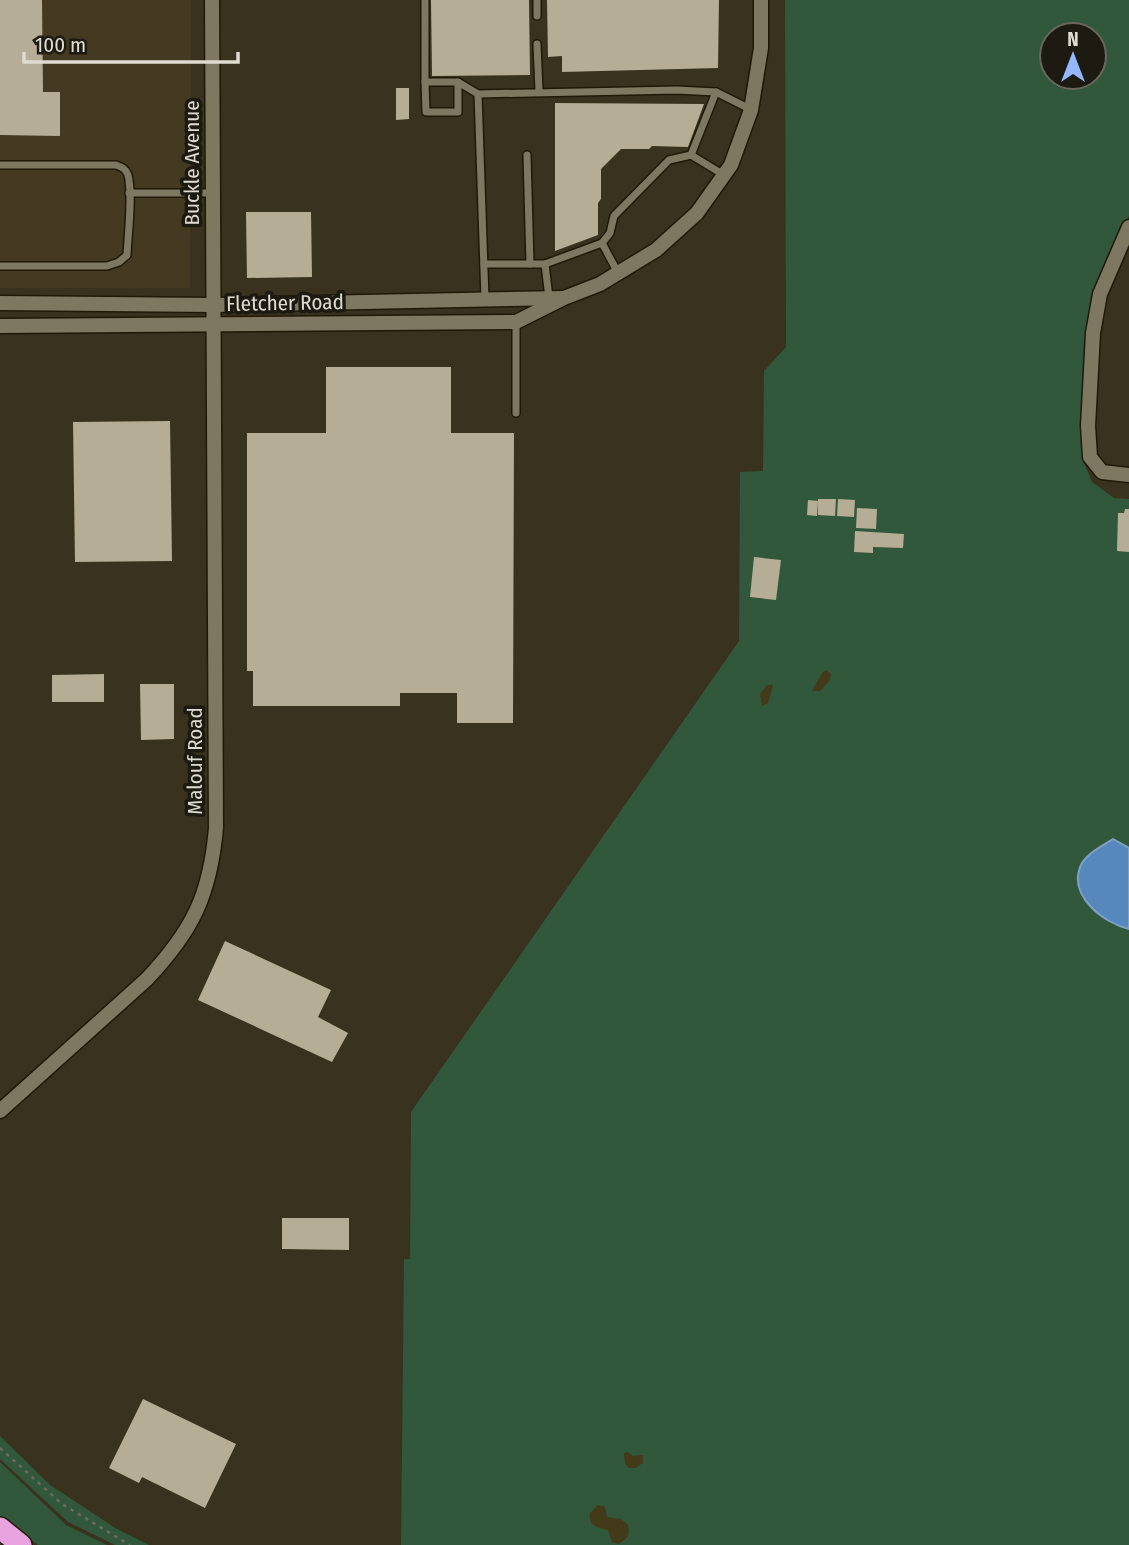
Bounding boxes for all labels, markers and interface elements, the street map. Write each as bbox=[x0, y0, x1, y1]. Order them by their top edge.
scale bar bbox=[24, 21, 238, 65]
north arrow bbox=[1038, 21, 1108, 91]
text: N bbox=[1067, 28, 1079, 51]
text: 100 m bbox=[35, 32, 86, 58]
street label: Buckle Avenue bbox=[179, 100, 205, 226]
street label: Fletcher Road bbox=[226, 289, 344, 317]
street label: Malouf Road bbox=[182, 707, 208, 815]

